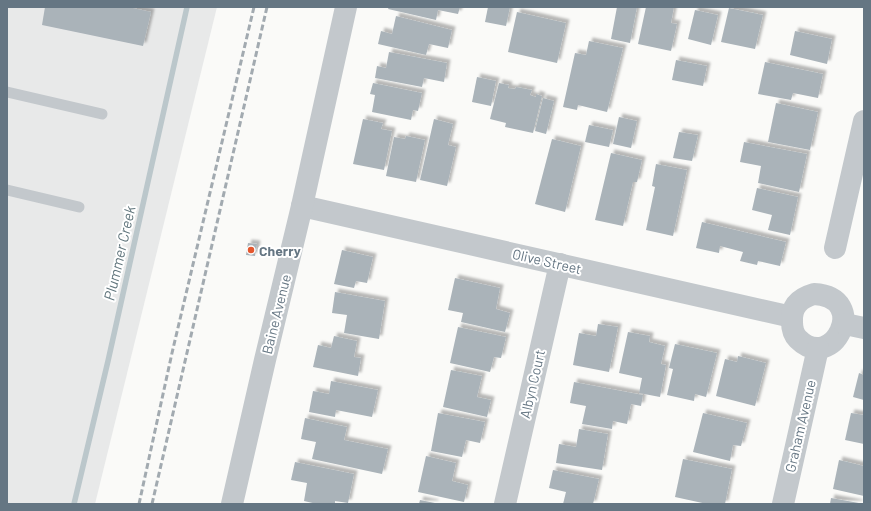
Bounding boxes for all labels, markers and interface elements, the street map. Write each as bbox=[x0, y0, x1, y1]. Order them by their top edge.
water label: Plummer Creek bbox=[99, 203, 139, 302]
place label: Cherry bbox=[259, 242, 301, 259]
marker: Cherry bbox=[246, 245, 256, 255]
street label: Olive Street bbox=[511, 245, 583, 277]
street label: Baine Avenue bbox=[258, 272, 294, 356]
street label: Albyn Court bbox=[516, 348, 548, 420]
street label: Graham Avenue bbox=[781, 378, 819, 474]

